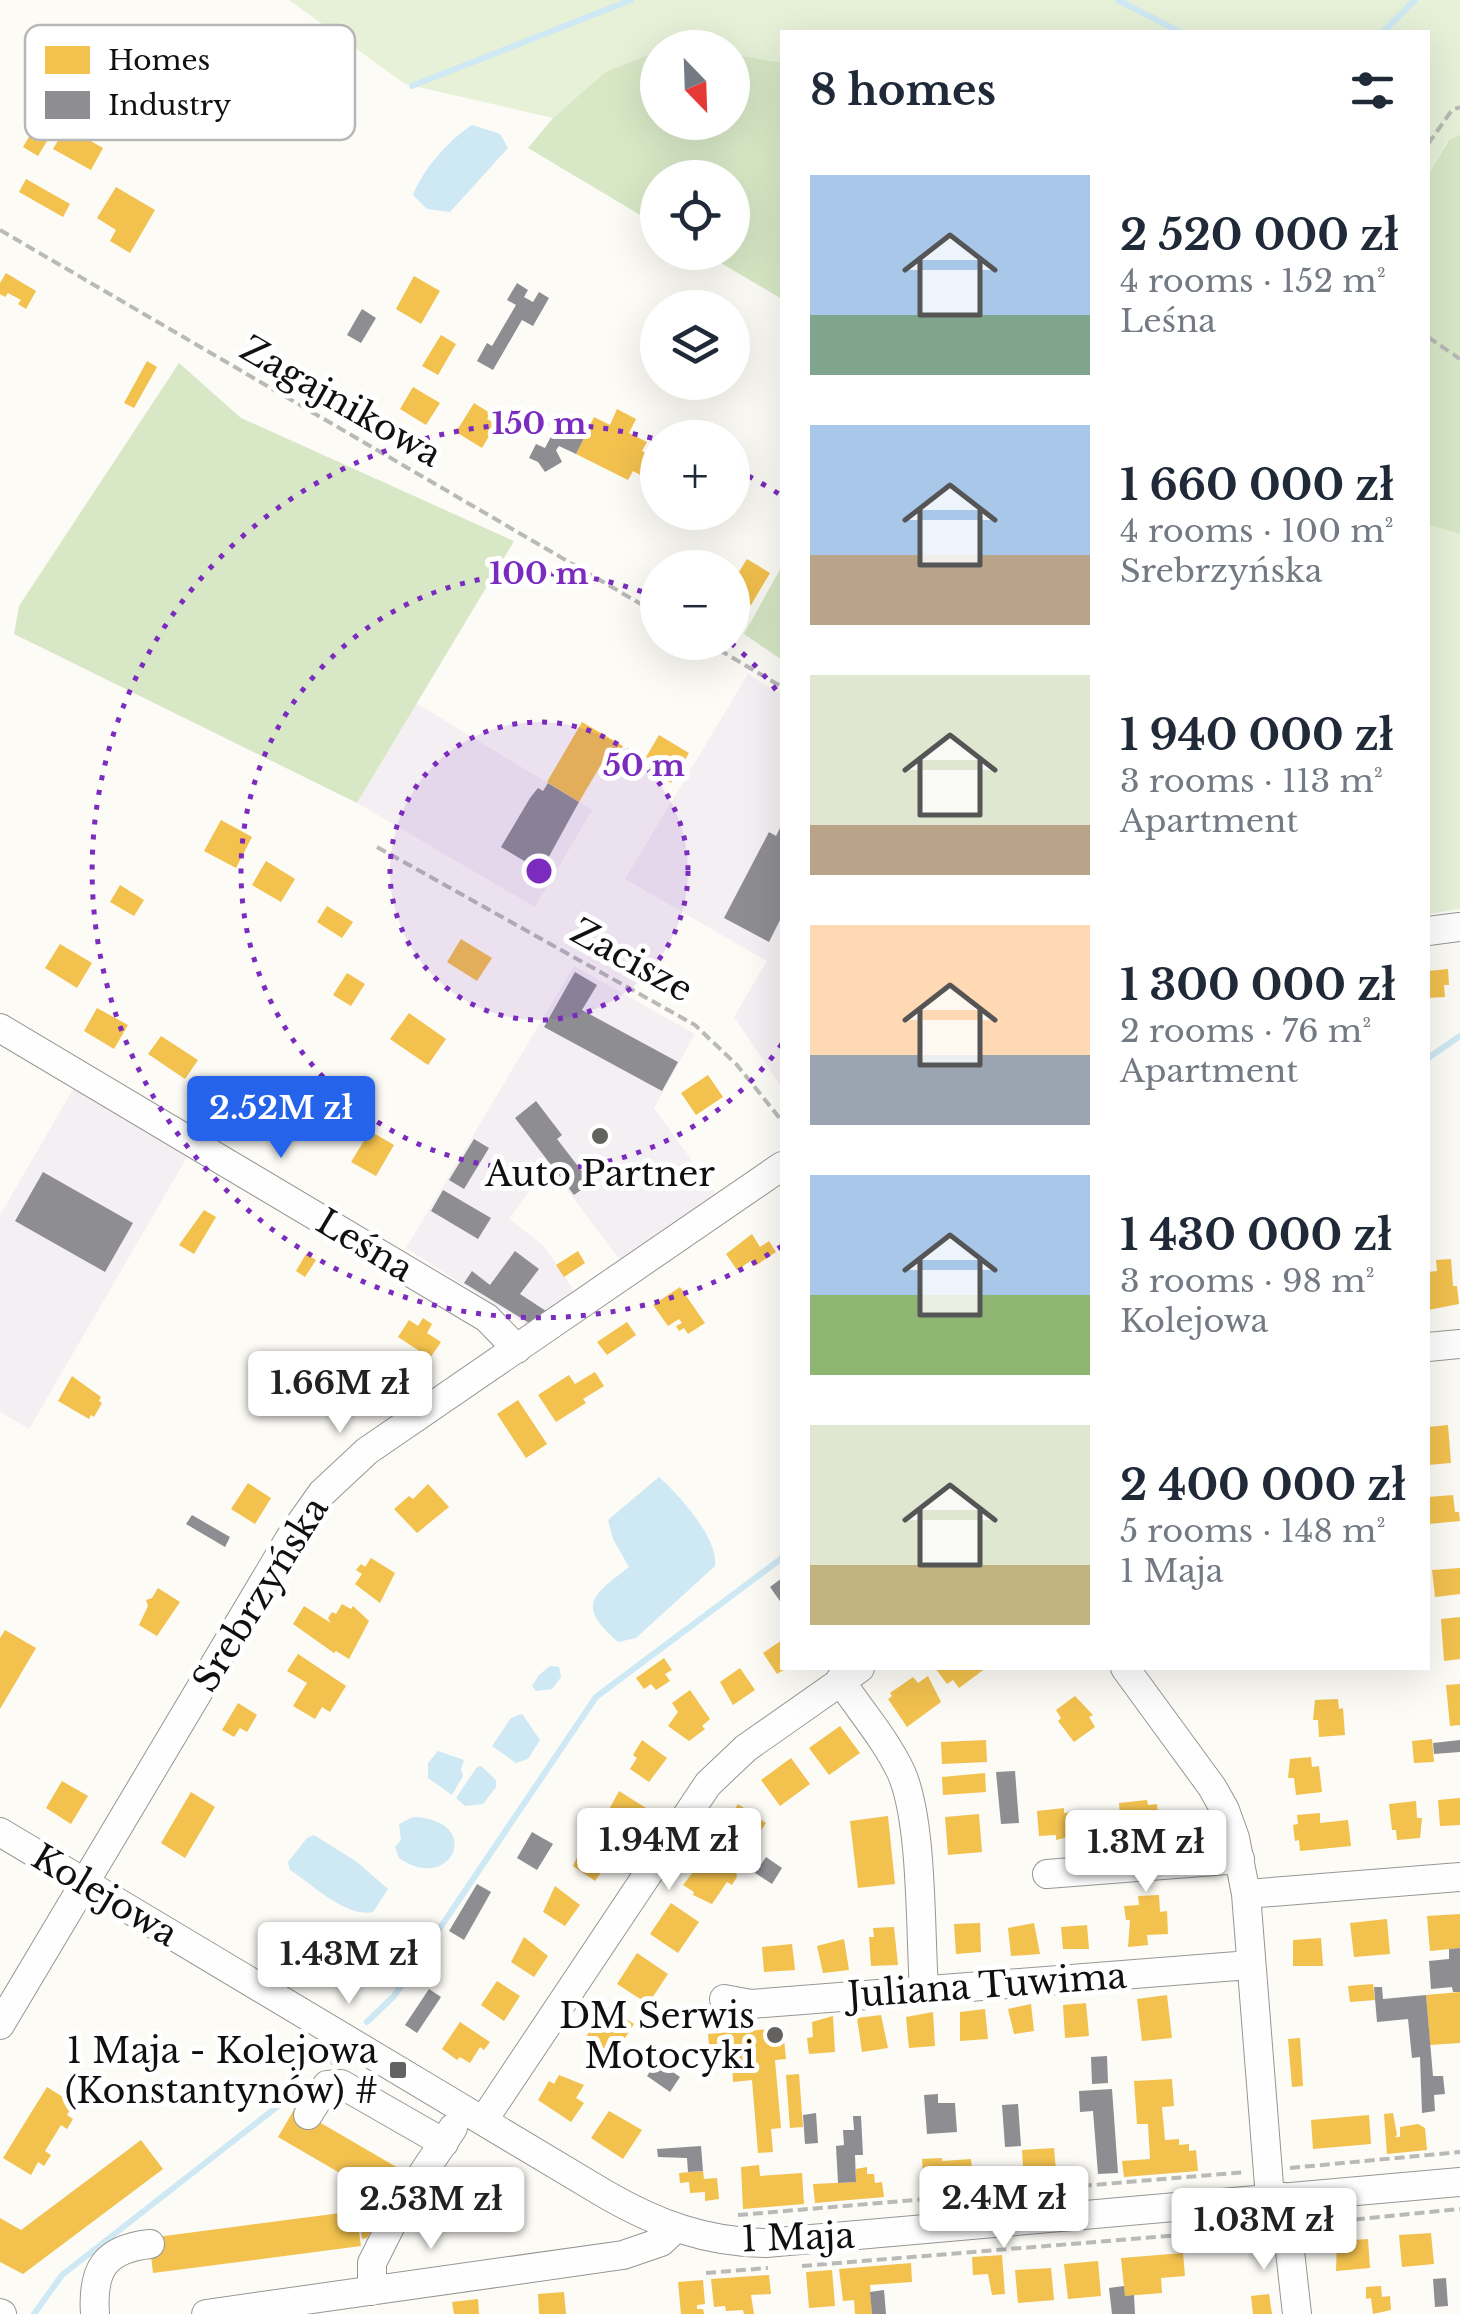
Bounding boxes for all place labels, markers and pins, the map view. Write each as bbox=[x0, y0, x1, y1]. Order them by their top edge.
centre of rings bbox=[521, 853, 557, 889]
pin: 2.52M zł bbox=[178, 1076, 384, 1161]
marker: Auto Partner bbox=[589, 1125, 611, 1147]
place label: Auto Partner bbox=[484, 1152, 715, 1195]
pin: 1.66M zł bbox=[237, 1351, 443, 1436]
pin: 1.94M zł bbox=[566, 1808, 772, 1893]
pin: 1.3M zł bbox=[1054, 1810, 1238, 1895]
pin: 1.43M zł bbox=[246, 1922, 452, 2007]
place label: DM Serwis Motocyki bbox=[559, 1994, 755, 2077]
marker: DM Serwis Motocyki bbox=[764, 2024, 786, 2046]
place label: 1 Maja - Kolejowa (Konstantynów) # bbox=[65, 2029, 379, 2112]
marker: 1 Maja - Kolejowa (Konstantynów) # bbox=[387, 2059, 409, 2081]
pin: 2.4M zł bbox=[912, 2166, 1096, 2251]
pin: 2.53M zł bbox=[328, 2167, 534, 2252]
pin: 1.03M zł bbox=[1161, 2188, 1367, 2273]

